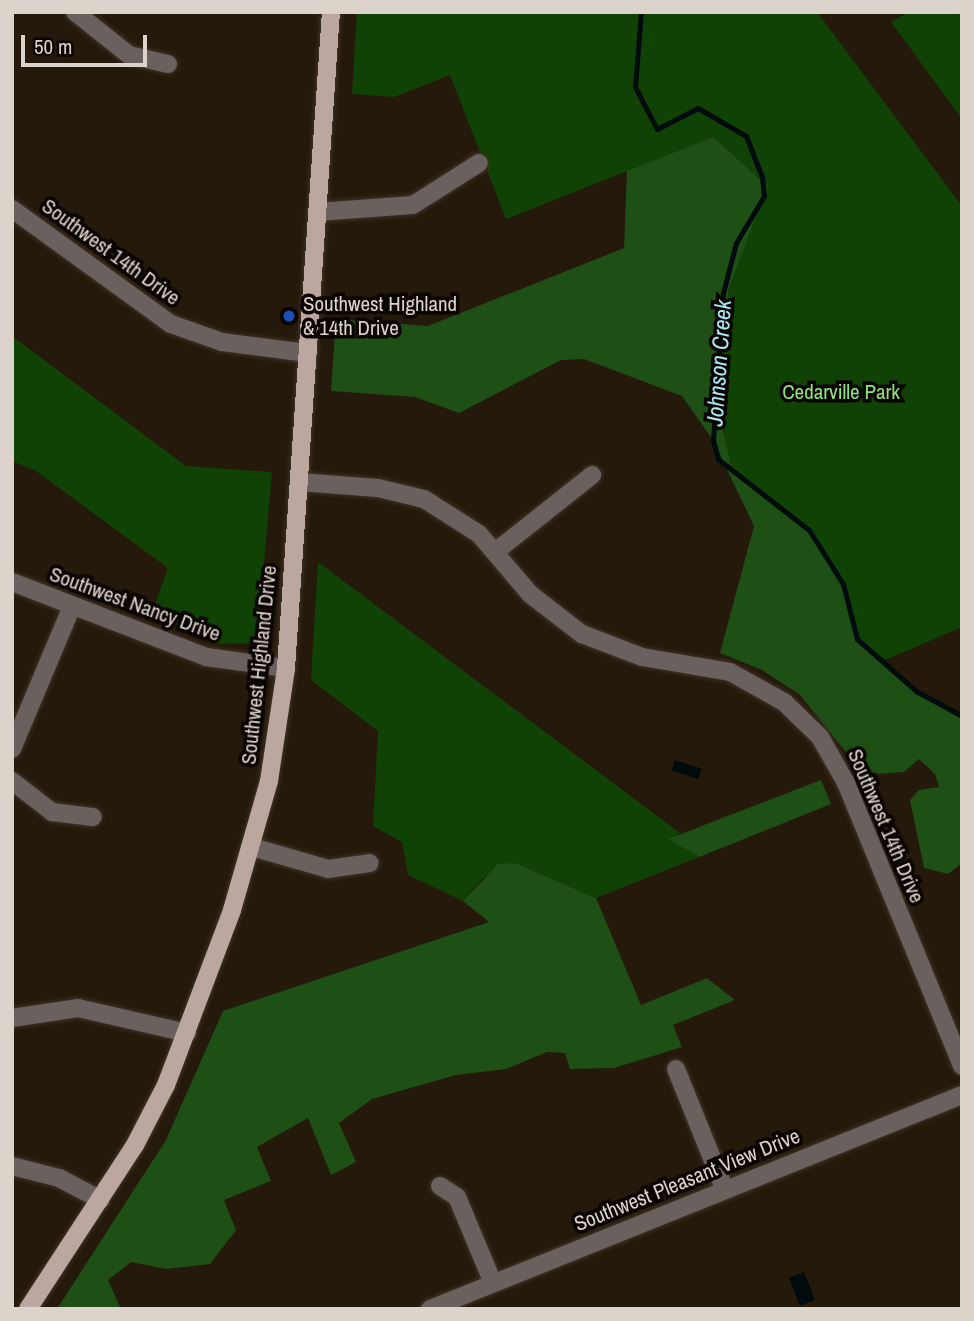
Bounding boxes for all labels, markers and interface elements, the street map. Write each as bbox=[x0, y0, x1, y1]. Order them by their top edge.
scale bar bbox=[24, 21, 150, 65]
text: 50 m bbox=[34, 32, 72, 61]
street label: Southwest 14th Drive bbox=[37, 193, 185, 311]
place label: Southwest Highland & 14th Drive bbox=[303, 291, 457, 341]
water label: Johnson Creek bbox=[701, 299, 737, 427]
marker: Southwest Highland & 14th Drive bbox=[281, 308, 297, 324]
park label: Cedarville Park bbox=[782, 379, 900, 405]
street label: Southwest Nancy Drive bbox=[46, 561, 224, 647]
street label: Southwest Highland Drive bbox=[236, 564, 282, 766]
street label: Southwest 14th Drive bbox=[842, 745, 930, 907]
street label: Southwest Pleasant View Drive bbox=[571, 1123, 803, 1237]

